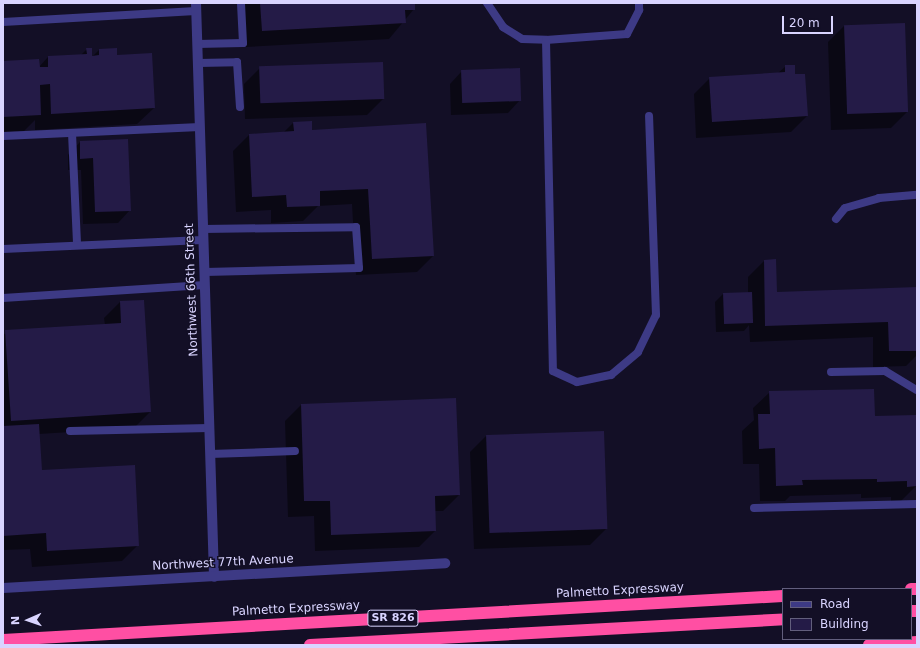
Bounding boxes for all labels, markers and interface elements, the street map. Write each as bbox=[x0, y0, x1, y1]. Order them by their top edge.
scale bar bbox=[784, 8, 835, 34]
text: 20 m bbox=[789, 16, 820, 30]
street label: Northwest 66th Street bbox=[182, 223, 202, 357]
street label: Northwest 77th Avenue bbox=[152, 552, 294, 574]
street label: Palmetto Expressway bbox=[556, 580, 684, 602]
legend bbox=[782, 588, 912, 640]
text: Road bbox=[820, 597, 850, 611]
street label: Palmetto Expressway bbox=[232, 598, 360, 620]
north arrow bbox=[8, 600, 48, 640]
road number: SR 826 bbox=[367, 609, 419, 627]
text: N bbox=[9, 616, 22, 625]
text: Building bbox=[820, 617, 869, 631]

